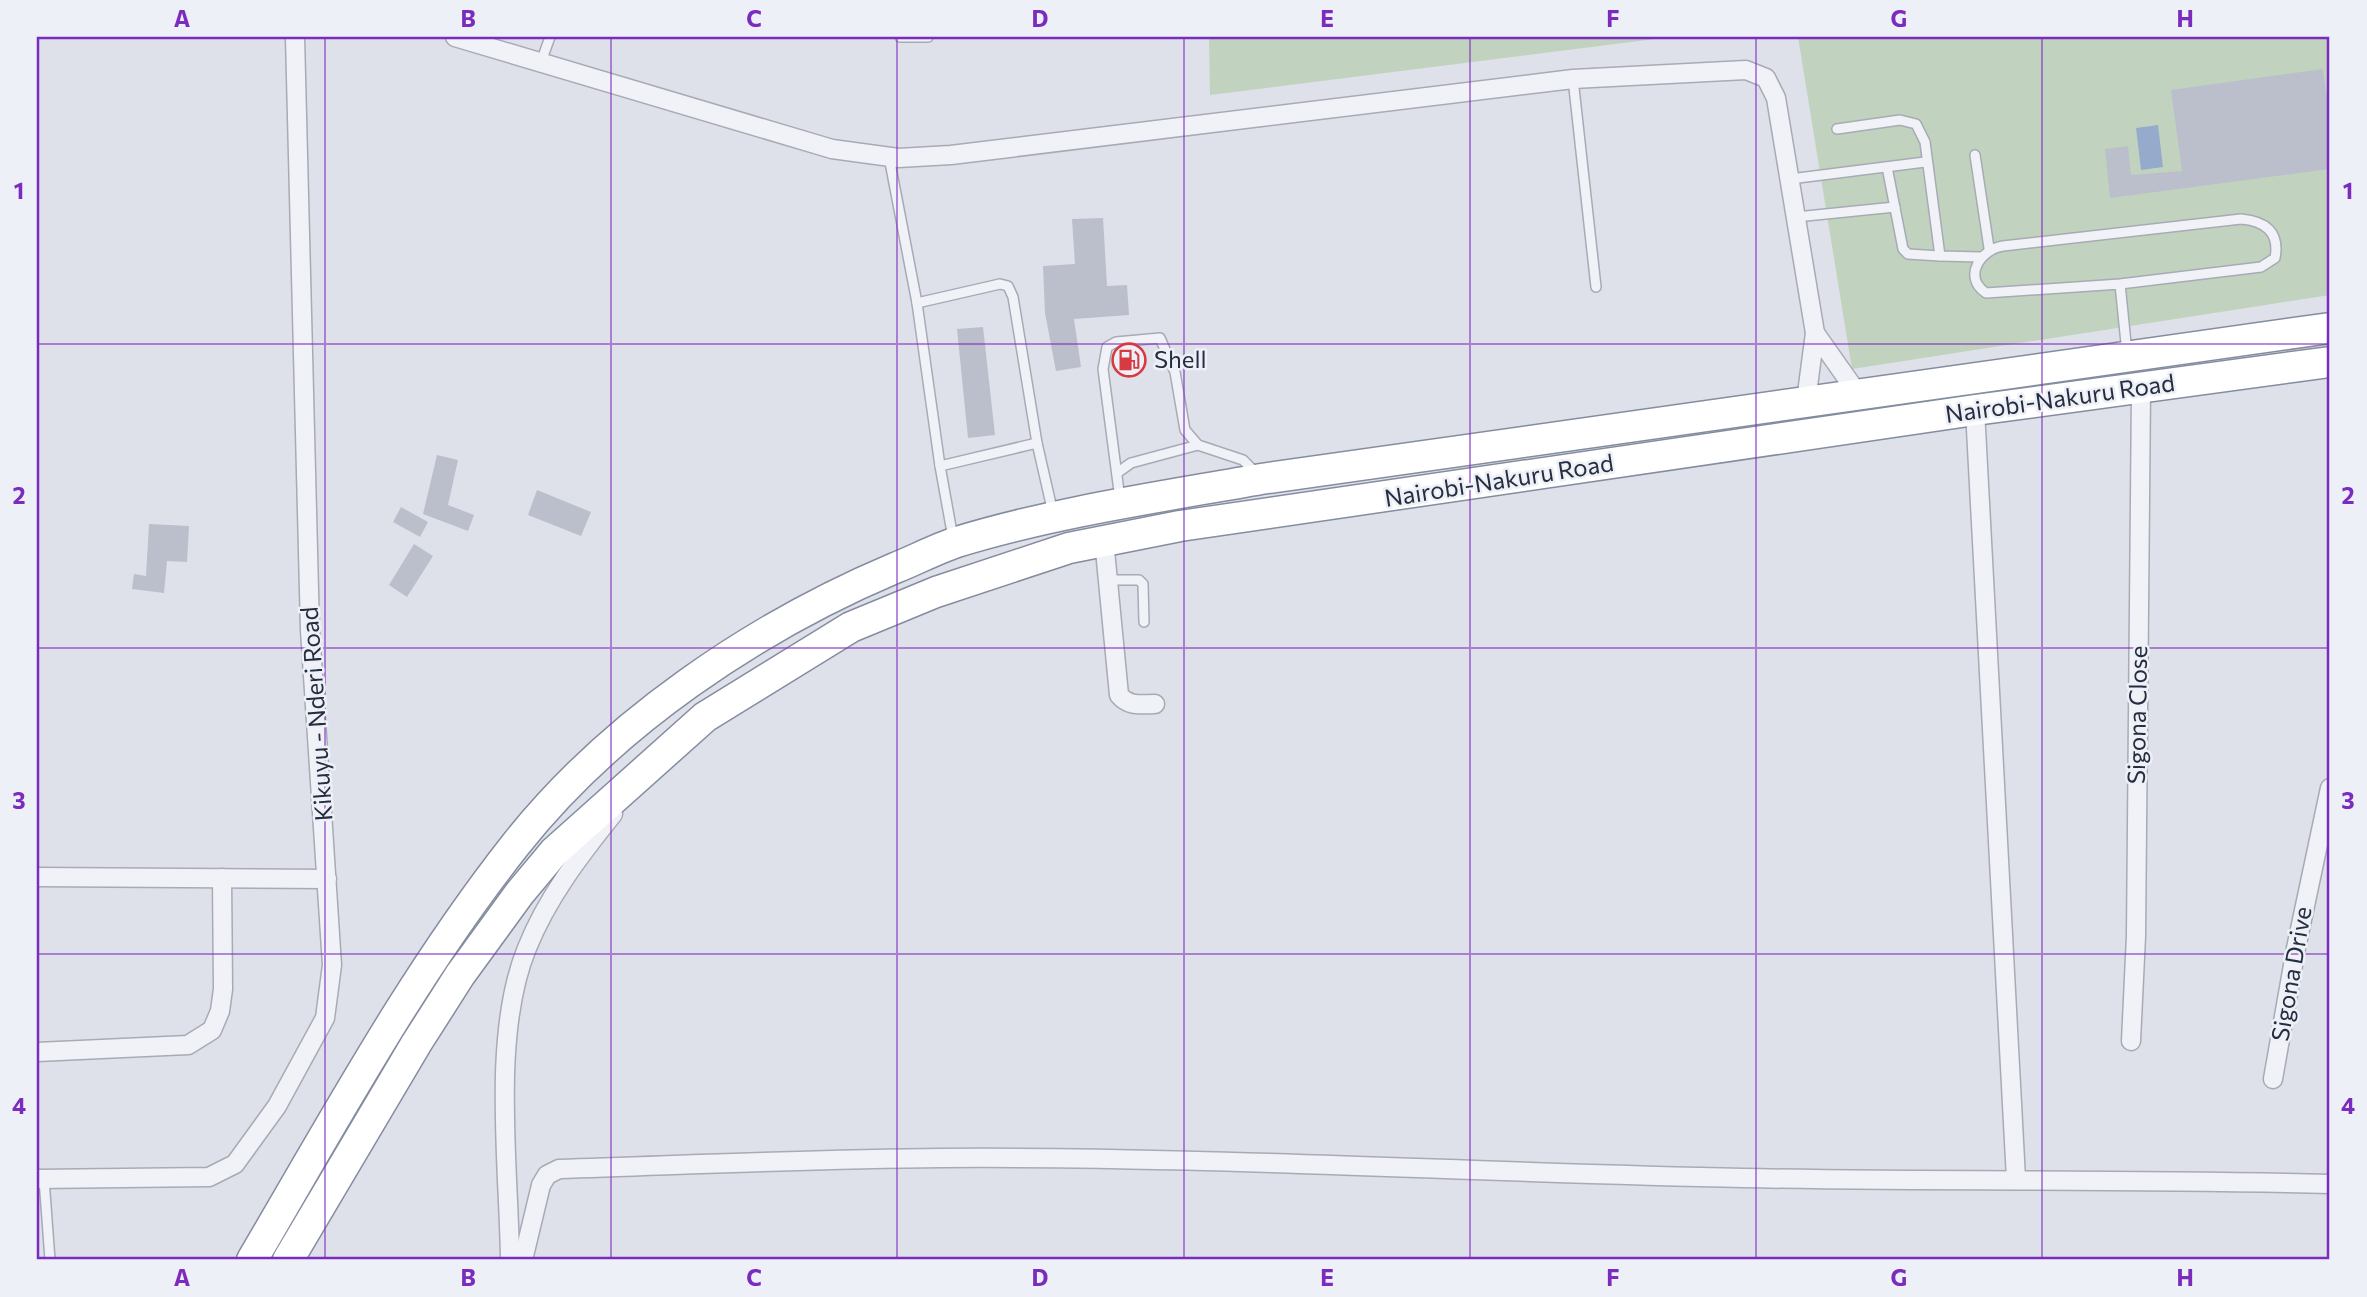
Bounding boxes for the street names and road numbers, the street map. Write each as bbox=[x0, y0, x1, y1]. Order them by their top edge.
street label: Nairobi-Nakuru Road bbox=[1943, 367, 2176, 428]
street label: Nairobi-Nakuru Road bbox=[1382, 447, 1615, 512]
street label: Kikuyu - Nderi Road bbox=[294, 606, 337, 822]
street label: Sigona Close bbox=[2121, 645, 2152, 784]
street label: Sigona Drive bbox=[2264, 904, 2317, 1043]

